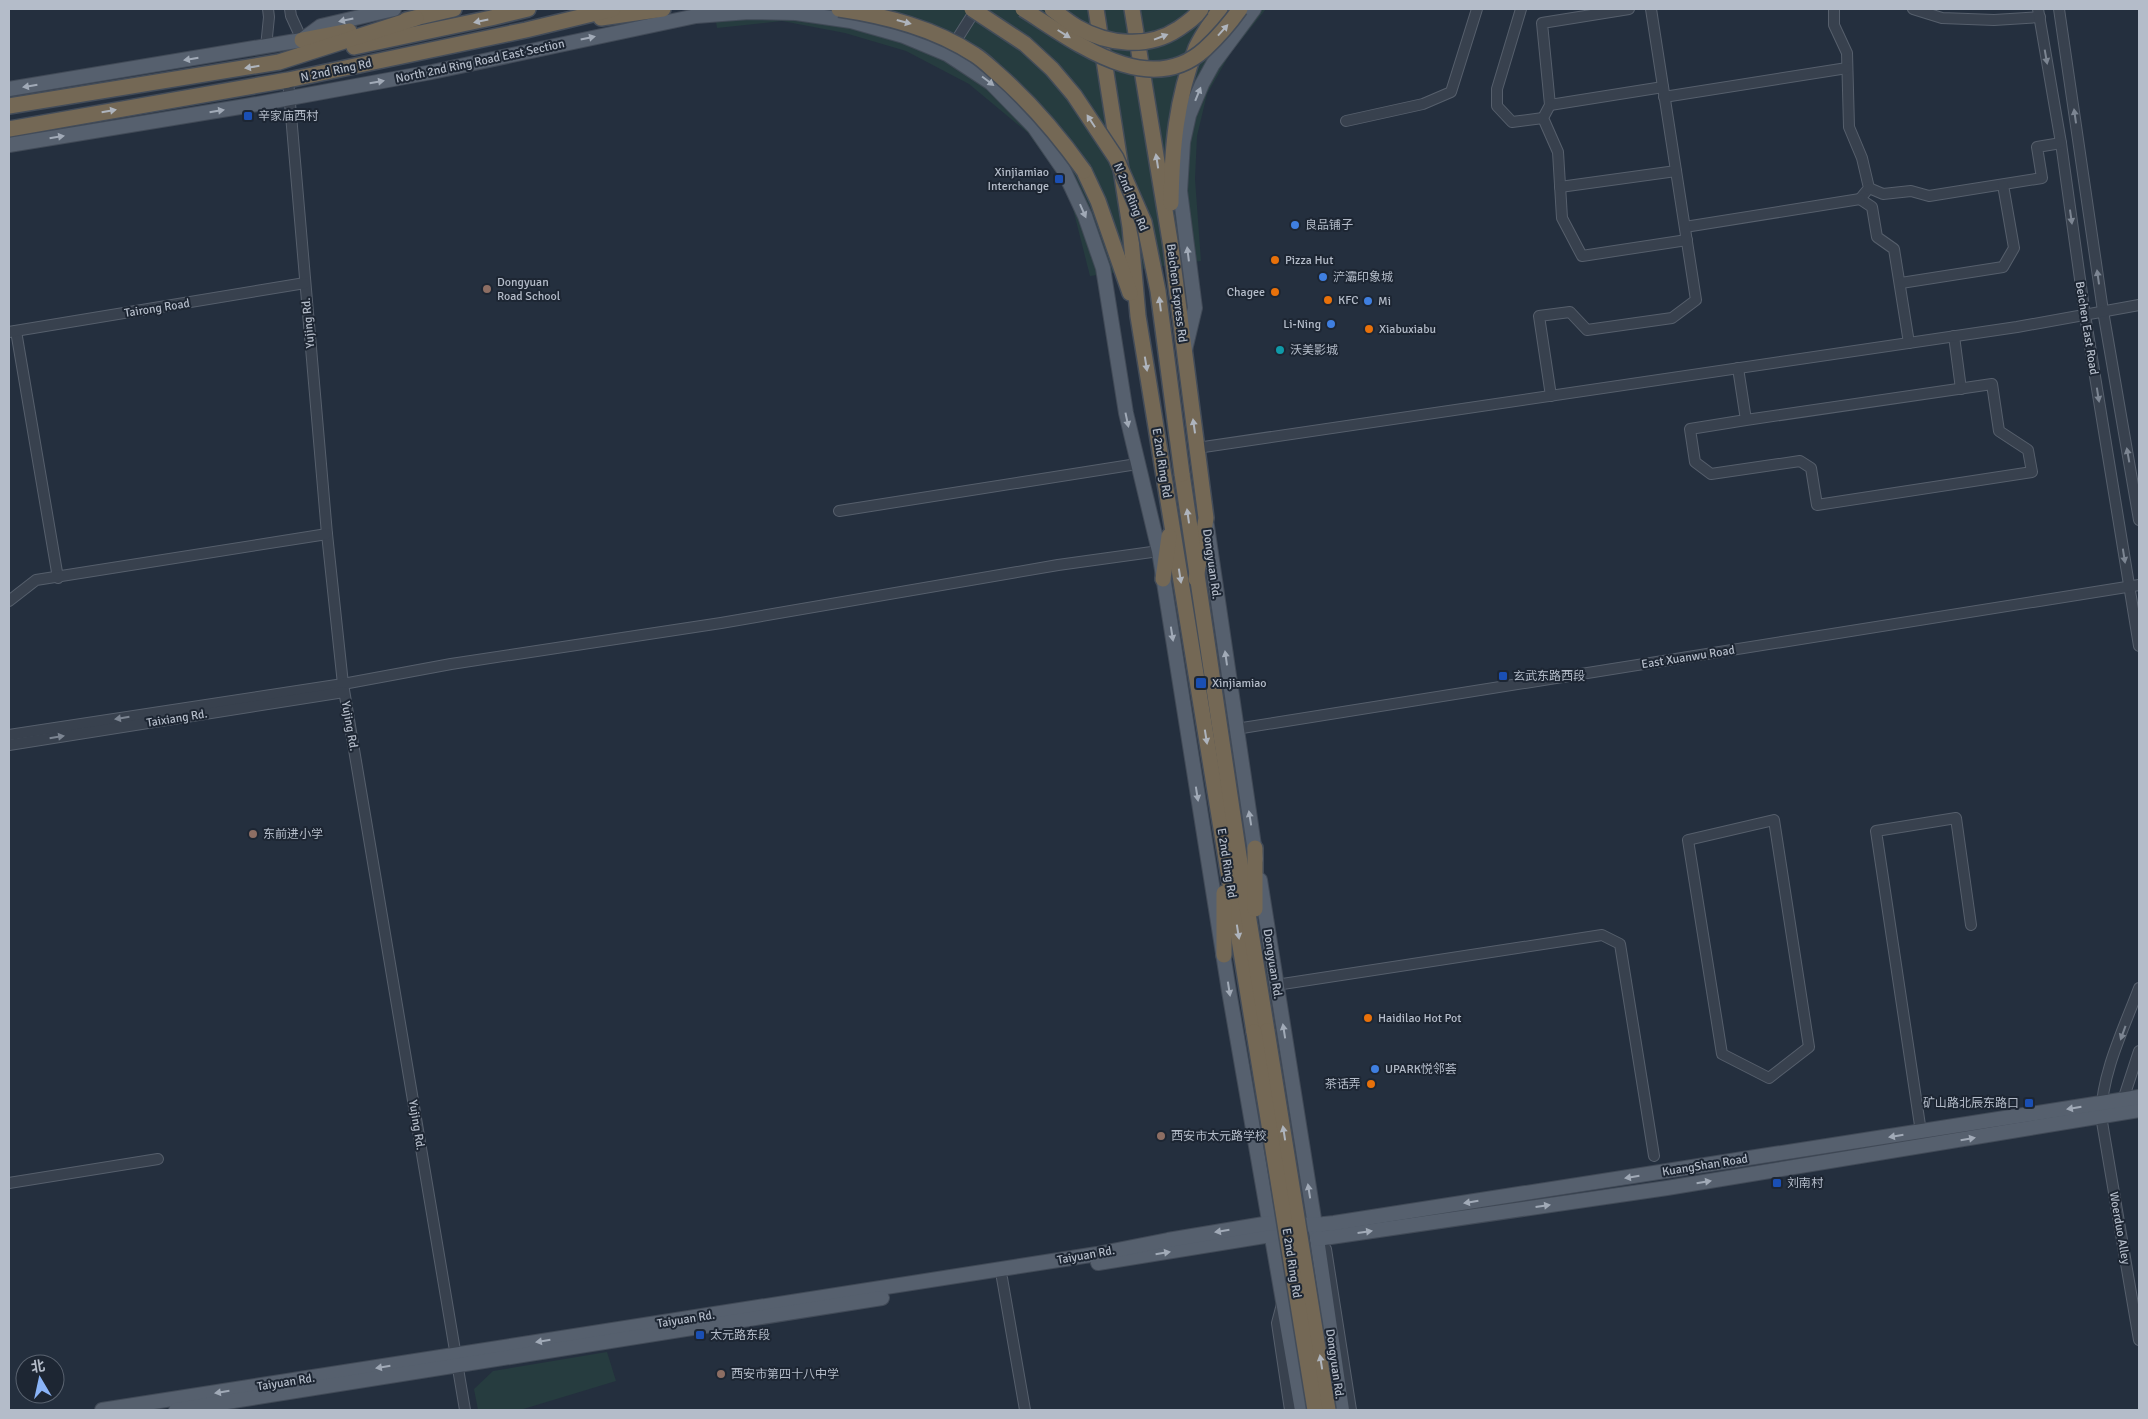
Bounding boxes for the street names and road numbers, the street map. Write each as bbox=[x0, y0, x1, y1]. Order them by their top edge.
street label: North 2nd Ring Road East Section bbox=[394, 36, 566, 87]
street label: N 2nd Ring Rd bbox=[299, 56, 373, 85]
street label: N 2nd Ring Rd bbox=[1110, 161, 1151, 233]
street label: Beichen Express Rd bbox=[1163, 243, 1190, 343]
street label: Beichen East Road bbox=[2072, 280, 2101, 376]
street label: Tairong Road bbox=[123, 296, 191, 321]
street label: Yujing Rd. bbox=[299, 297, 318, 349]
street label: E 2nd Ring Rd bbox=[1149, 427, 1174, 499]
street label: Dongyuan Rd. bbox=[1199, 528, 1224, 600]
street label: East Xuanwu Road bbox=[1640, 643, 1736, 672]
street label: Yujing Rd. bbox=[338, 700, 361, 752]
street label: Taixiang Rd. bbox=[146, 706, 209, 731]
street label: E 2nd Ring Rd bbox=[1214, 827, 1239, 899]
street label: Dongyuan Rd. bbox=[1260, 928, 1285, 1000]
street label: Yujing Rd. bbox=[405, 1099, 428, 1151]
street label: KuangShan Road bbox=[1661, 1151, 1749, 1180]
street label: Woerduo Alley bbox=[2106, 1191, 2133, 1266]
street label: E 2nd Ring Rd bbox=[1279, 1227, 1304, 1299]
street label: Taiyuan Rd. bbox=[1056, 1243, 1116, 1268]
street label: Taiyuan Rd. bbox=[656, 1308, 716, 1331]
street label: Dongyuan Rd. bbox=[1322, 1328, 1347, 1400]
street label: Taiyuan Rd. bbox=[256, 1371, 316, 1394]

